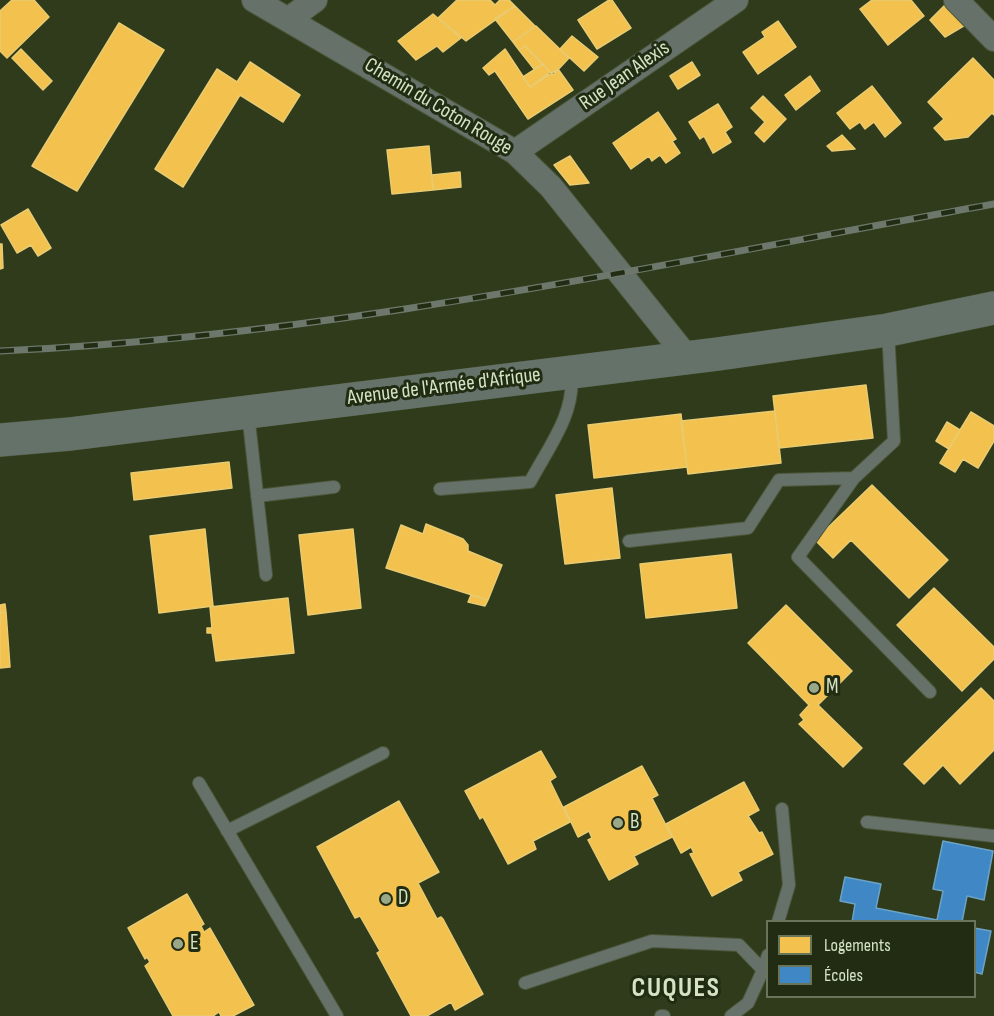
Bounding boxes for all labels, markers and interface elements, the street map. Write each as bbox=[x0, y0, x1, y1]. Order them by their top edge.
street label: Rue Jean Alexis bbox=[575, 36, 675, 116]
street label: Chemin du Coton Rouge bbox=[360, 53, 516, 161]
street label: Avenue de l'Armée d'Afrique bbox=[346, 363, 542, 411]
place label: M bbox=[826, 675, 838, 701]
marker: M bbox=[807, 681, 821, 695]
place label: B bbox=[630, 810, 639, 836]
marker: B bbox=[611, 816, 625, 830]
place label: D bbox=[398, 886, 408, 912]
marker: D bbox=[379, 892, 393, 906]
legend bbox=[766, 920, 976, 998]
place label: E bbox=[190, 931, 199, 957]
text: Logements bbox=[824, 935, 891, 956]
marker: E bbox=[171, 937, 185, 951]
text: Écoles bbox=[824, 965, 863, 986]
district label: CUQUES bbox=[632, 973, 720, 1005]

